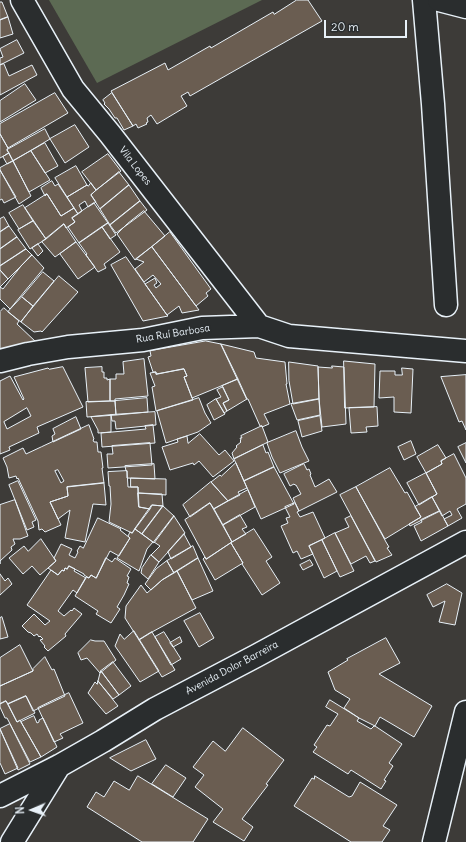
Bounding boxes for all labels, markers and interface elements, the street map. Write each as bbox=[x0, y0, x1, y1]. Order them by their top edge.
scale bar bbox=[326, 12, 409, 38]
text: 20 m bbox=[331, 19, 359, 34]
street label: Vila Lopes bbox=[116, 144, 154, 188]
street label: Rua Ruí Barbosa bbox=[135, 322, 211, 346]
street label: Avenida Dolor Barreira bbox=[184, 639, 280, 697]
north arrow bbox=[12, 790, 52, 830]
text: N bbox=[13, 806, 27, 814]

